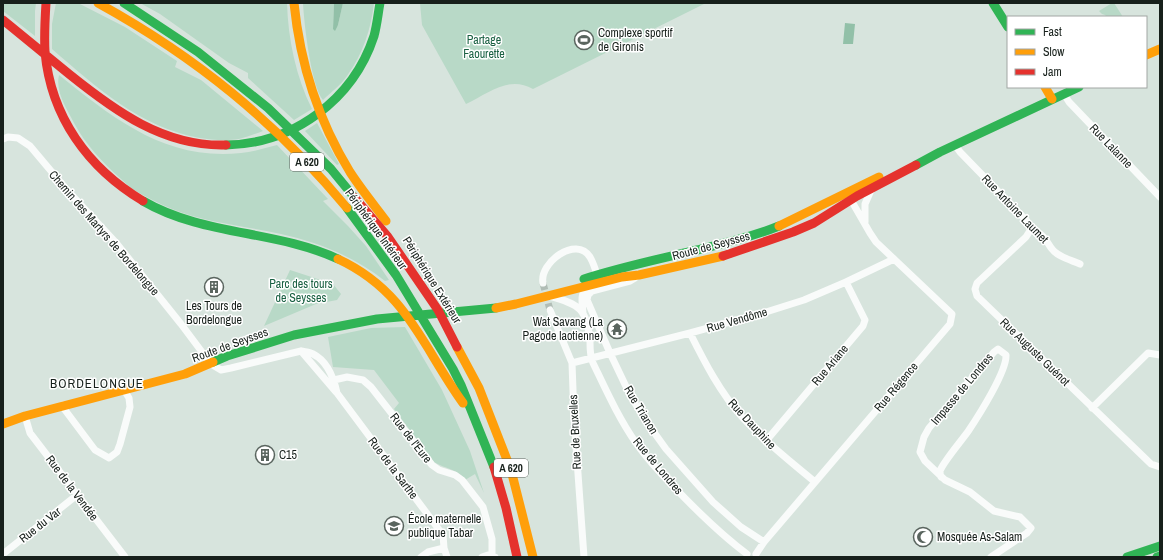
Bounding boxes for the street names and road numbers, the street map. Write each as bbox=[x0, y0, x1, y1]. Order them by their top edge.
street label: Rue Lalanne bbox=[1086, 120, 1136, 172]
road number: A 620 bbox=[290, 153, 324, 171]
street label: Chemin des Martyrs de Bordelongue bbox=[45, 167, 163, 299]
street label: Rue Antoine Laumet bbox=[978, 171, 1052, 247]
street label: Périphérique Intérieur bbox=[341, 185, 411, 273]
street label: Route de Seysses bbox=[670, 228, 752, 264]
street label: Périphérique Extérieur bbox=[399, 234, 466, 327]
street label: Rue Vendôme bbox=[705, 304, 769, 336]
street label: Rue Auguste Guénot bbox=[997, 315, 1074, 390]
street label: Route de Seysses bbox=[190, 324, 270, 366]
street label: Rue Ariane bbox=[808, 341, 852, 389]
street label: Impasse de Londres bbox=[927, 350, 997, 428]
street label: Rue Régence bbox=[871, 359, 921, 415]
street label: Rue Trianon bbox=[620, 383, 662, 437]
street label: Rue de Bruxelles bbox=[565, 394, 585, 470]
street label: Rue Dauphine bbox=[725, 395, 779, 453]
street label: Rue de l'Eure bbox=[386, 410, 436, 466]
street label: Rue de la Sarthe bbox=[364, 434, 422, 502]
street label: Rue de Londres bbox=[629, 434, 687, 498]
street label: Rue de la Vendée bbox=[42, 452, 102, 524]
road number: A 620 bbox=[494, 459, 528, 477]
street label: Rue du Var bbox=[16, 503, 65, 546]

